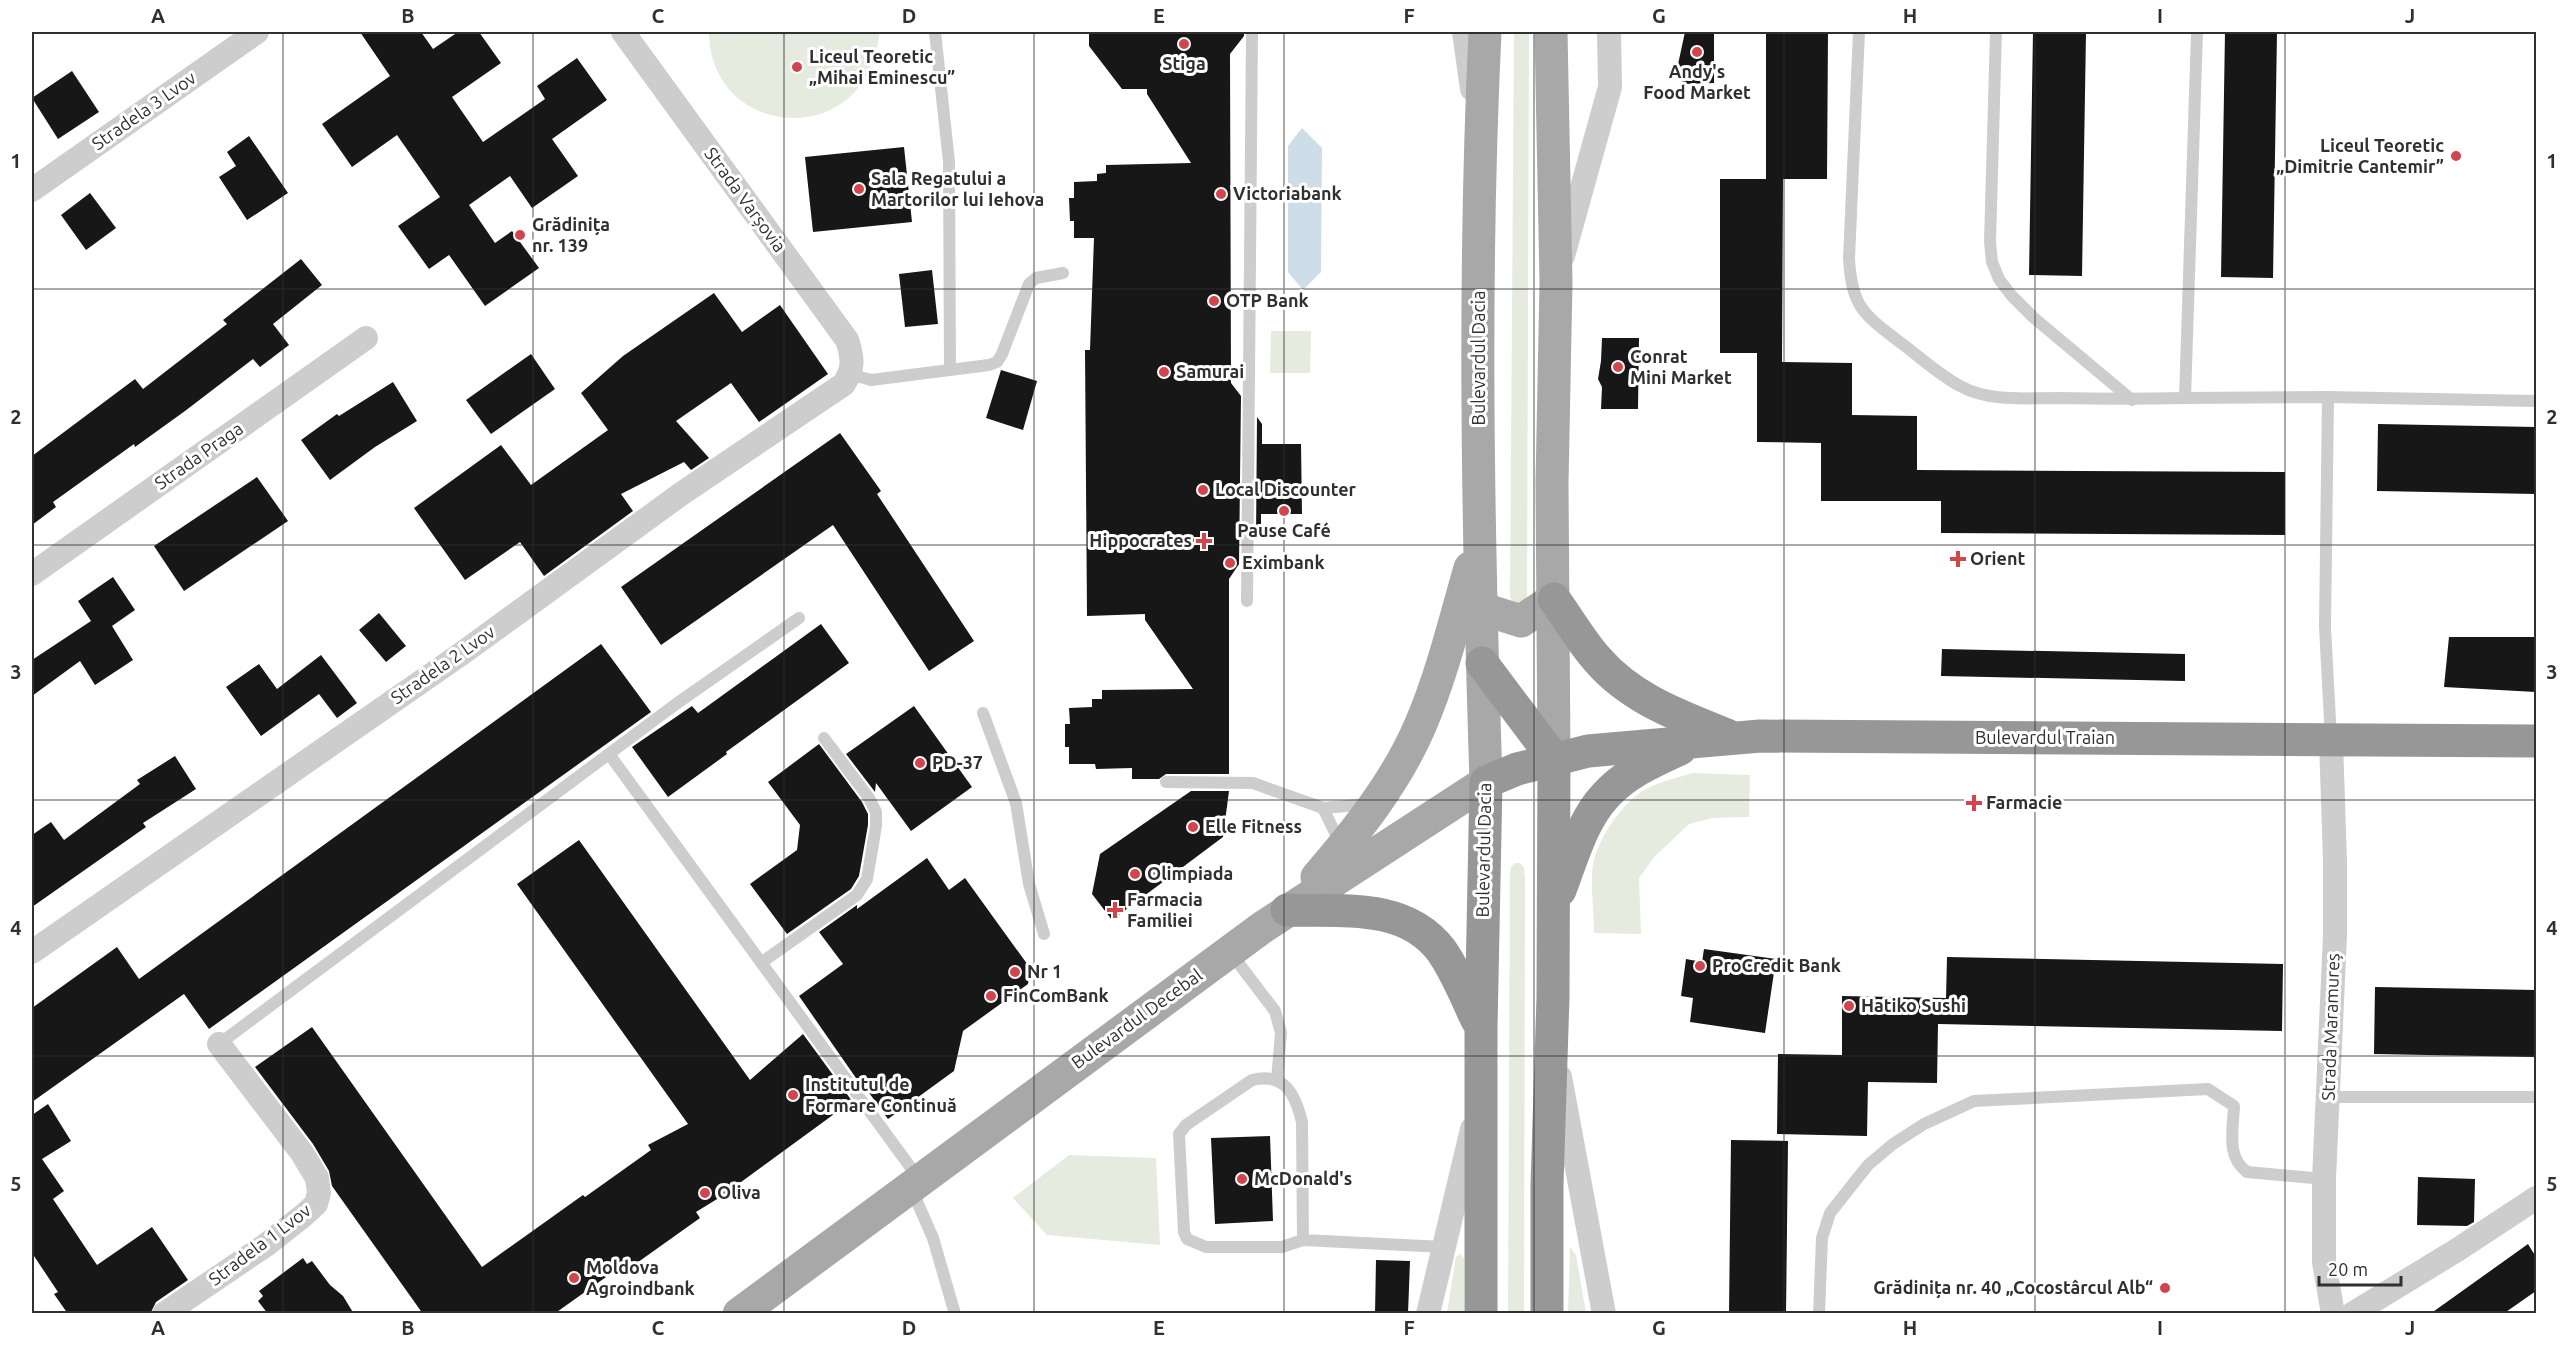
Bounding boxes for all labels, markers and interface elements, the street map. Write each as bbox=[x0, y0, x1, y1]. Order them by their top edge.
text: A bbox=[151, 4, 165, 27]
text: B bbox=[401, 4, 415, 27]
text: C bbox=[652, 4, 665, 27]
text: D bbox=[902, 4, 916, 27]
text: E bbox=[1153, 4, 1165, 27]
text: F bbox=[1403, 4, 1415, 27]
text: G bbox=[1652, 4, 1666, 27]
text: H bbox=[1903, 4, 1917, 27]
text: I bbox=[2157, 4, 2163, 27]
text: J bbox=[2405, 4, 2415, 27]
marker: Stiga bbox=[1177, 37, 1191, 51]
marker: Andy's Food Market bbox=[1690, 45, 1704, 59]
place label: Liceul Teoretic „Mihai Eminescu” bbox=[809, 46, 955, 87]
place label: Stiga bbox=[1162, 53, 1206, 73]
marker: Liceul Teoretic „Mihai Eminescu” bbox=[790, 60, 804, 74]
place label: Andy's Food Market bbox=[1643, 61, 1751, 102]
street label: Stradela 3 Lvov bbox=[88, 67, 199, 153]
place label: Liceul Teoretic „Dimitrie Cantemir” bbox=[2276, 135, 2444, 176]
street label: Strada Varșovia bbox=[701, 143, 790, 256]
text: 1 bbox=[10, 149, 22, 172]
marker: Liceul Teoretic „Dimitrie Cantemir” bbox=[2449, 149, 2463, 163]
text: 1 bbox=[2546, 149, 2558, 172]
place label: Sala Regatului a Martorilor lui Iehova bbox=[871, 168, 1044, 209]
marker: Sala Regatului a Martorilor lui Iehova bbox=[852, 182, 866, 196]
place label: Victoriabank bbox=[1233, 183, 1342, 203]
marker: Victoriabank bbox=[1214, 187, 1228, 201]
place label: Grădinița nr. 139 bbox=[532, 214, 610, 255]
marker: Grădinița nr. 139 bbox=[513, 228, 527, 242]
place label: OTP Bank bbox=[1226, 290, 1309, 310]
street label: Bulevardul Dacia bbox=[1468, 291, 1488, 425]
marker: OTP Bank bbox=[1207, 294, 1221, 308]
place label: Conrat Mini Market bbox=[1630, 346, 1732, 387]
marker: Conrat Mini Market bbox=[1611, 360, 1625, 374]
place label: Samurai bbox=[1176, 361, 1244, 381]
marker: Samurai bbox=[1157, 365, 1171, 379]
text: 2 bbox=[10, 405, 22, 428]
text: 2 bbox=[2546, 405, 2558, 428]
street label: Strada Praga bbox=[151, 417, 246, 493]
place label: Local Discounter bbox=[1215, 479, 1357, 499]
marker: Local Discounter bbox=[1196, 483, 1210, 497]
marker: Pause Café bbox=[1277, 504, 1291, 518]
place label: Pause Café bbox=[1237, 520, 1331, 540]
place label: Hippocrates bbox=[1089, 530, 1192, 550]
marker: Hippocrates bbox=[1197, 534, 1211, 548]
place label: Orient bbox=[1970, 548, 2025, 568]
place label: Eximbank bbox=[1242, 552, 1325, 572]
marker: Orient bbox=[1951, 552, 1965, 566]
marker: Eximbank bbox=[1223, 556, 1237, 570]
street label: Stradela 2 Lvov bbox=[387, 621, 498, 707]
text: 3 bbox=[10, 660, 22, 683]
text: 3 bbox=[2546, 660, 2558, 683]
street label: Bulevardul Traian bbox=[1975, 727, 2115, 747]
place label: PD-37 bbox=[932, 752, 983, 772]
marker: PD-37 bbox=[913, 756, 927, 770]
street label: Bulevardul Dacia bbox=[1472, 782, 1494, 918]
place label: Farmacie bbox=[1986, 792, 2062, 812]
marker: Farmacie bbox=[1967, 796, 1981, 810]
place label: Elle Fitness bbox=[1205, 816, 1302, 836]
marker: Elle Fitness bbox=[1186, 820, 1200, 834]
place label: Olimpiada bbox=[1147, 863, 1233, 883]
marker: Olimpiada bbox=[1128, 867, 1142, 881]
place label: Farmacia Familiei bbox=[1127, 889, 1203, 930]
marker: Farmacia Familiei bbox=[1108, 903, 1122, 917]
text: 4 bbox=[10, 916, 22, 939]
text: 4 bbox=[2546, 916, 2558, 939]
street label: Strada Maramureș bbox=[2317, 953, 2343, 1101]
place label: ProCredit Bank bbox=[1712, 955, 1841, 975]
marker: ProCredit Bank bbox=[1693, 959, 1707, 973]
place label: Nr 1 bbox=[1027, 961, 1062, 981]
street label: Bulevardul Decebal bbox=[1067, 964, 1206, 1072]
marker: Nr 1 bbox=[1008, 965, 1022, 979]
place label: FinComBank bbox=[1003, 985, 1109, 1005]
marker: FinComBank bbox=[984, 989, 998, 1003]
place label: Hatiko Sushi bbox=[1861, 995, 1966, 1015]
marker: Hatiko Sushi bbox=[1842, 999, 1856, 1013]
place label: Institutul de Formare Continuă bbox=[805, 1074, 957, 1115]
marker: Institutul de Formare Continuă bbox=[786, 1088, 800, 1102]
place label: McDonald's bbox=[1254, 1168, 1352, 1188]
text: 5 bbox=[10, 1172, 22, 1195]
marker: McDonald's bbox=[1235, 1172, 1249, 1186]
text: 5 bbox=[2546, 1172, 2558, 1195]
place label: Oliva bbox=[717, 1182, 761, 1202]
marker: Oliva bbox=[698, 1186, 712, 1200]
street label: Stradela 1 Lvov bbox=[205, 1199, 314, 1289]
scale bar bbox=[2319, 1249, 2402, 1287]
place label: Moldova Agroindbank bbox=[586, 1257, 695, 1298]
text: 20 m bbox=[2328, 1259, 2368, 1279]
marker: Moldova Agroindbank bbox=[567, 1271, 581, 1285]
place label: Grădinița nr. 40 „Cocostârcul Alb“ bbox=[1873, 1277, 2153, 1298]
marker: Grădinița nr. 40 „Cocostârcul Alb“ bbox=[2158, 1281, 2172, 1295]
text: A bbox=[151, 1316, 165, 1339]
text: B bbox=[401, 1316, 415, 1339]
text: C bbox=[652, 1316, 665, 1339]
text: D bbox=[902, 1316, 916, 1339]
text: E bbox=[1153, 1316, 1165, 1339]
text: F bbox=[1403, 1316, 1415, 1339]
text: G bbox=[1652, 1316, 1666, 1339]
text: H bbox=[1903, 1316, 1917, 1339]
text: I bbox=[2157, 1316, 2163, 1339]
text: J bbox=[2405, 1316, 2415, 1339]

